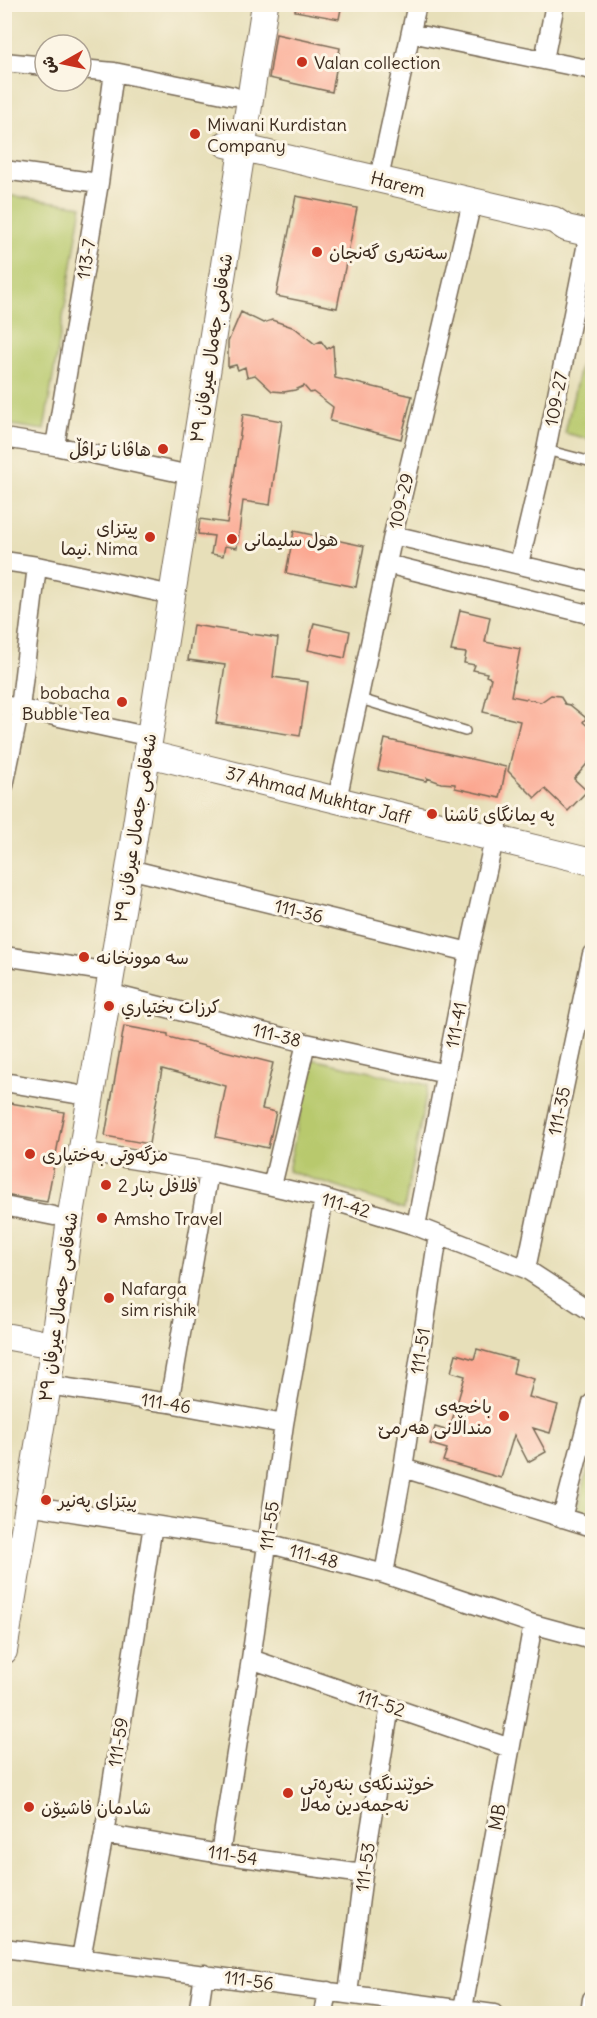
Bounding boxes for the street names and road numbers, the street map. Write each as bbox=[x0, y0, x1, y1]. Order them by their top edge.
street label: Harem bbox=[368, 166, 428, 202]
street label: 113-7 bbox=[71, 237, 101, 281]
street label: شەقامی جەمال عیرفان ٣٩ bbox=[185, 252, 237, 444]
street label: 109-27 bbox=[539, 370, 573, 428]
street label: 109-29 bbox=[383, 471, 419, 531]
street label: شەقامی جەمال عیرفان ٣٩ bbox=[109, 732, 161, 924]
street label: 37 Ahmad Mukhtar Jaff bbox=[223, 761, 414, 829]
street label: 111-36 bbox=[272, 894, 326, 928]
street label: 111-41 bbox=[440, 1000, 472, 1050]
street label: 111-38 bbox=[250, 1018, 304, 1052]
street label: 111-35 bbox=[543, 1084, 575, 1138]
street label: 111-42 bbox=[319, 1187, 373, 1223]
street label: شەقامی جەمال عیرفان ٣٩ bbox=[33, 1211, 83, 1403]
street label: 111-51 bbox=[405, 1326, 435, 1376]
street label: 111-46 bbox=[140, 1388, 192, 1418]
street label: 111-55 bbox=[254, 1500, 284, 1552]
street label: 111-48 bbox=[287, 1538, 341, 1574]
street label: 111-52 bbox=[354, 1684, 408, 1722]
street label: 111-59 bbox=[103, 1716, 133, 1768]
street label: MB bbox=[483, 1802, 511, 1832]
street label: 111-54 bbox=[207, 1840, 259, 1870]
street label: 111-53 bbox=[350, 1841, 380, 1893]
street label: 111-56 bbox=[223, 1965, 275, 1995]

